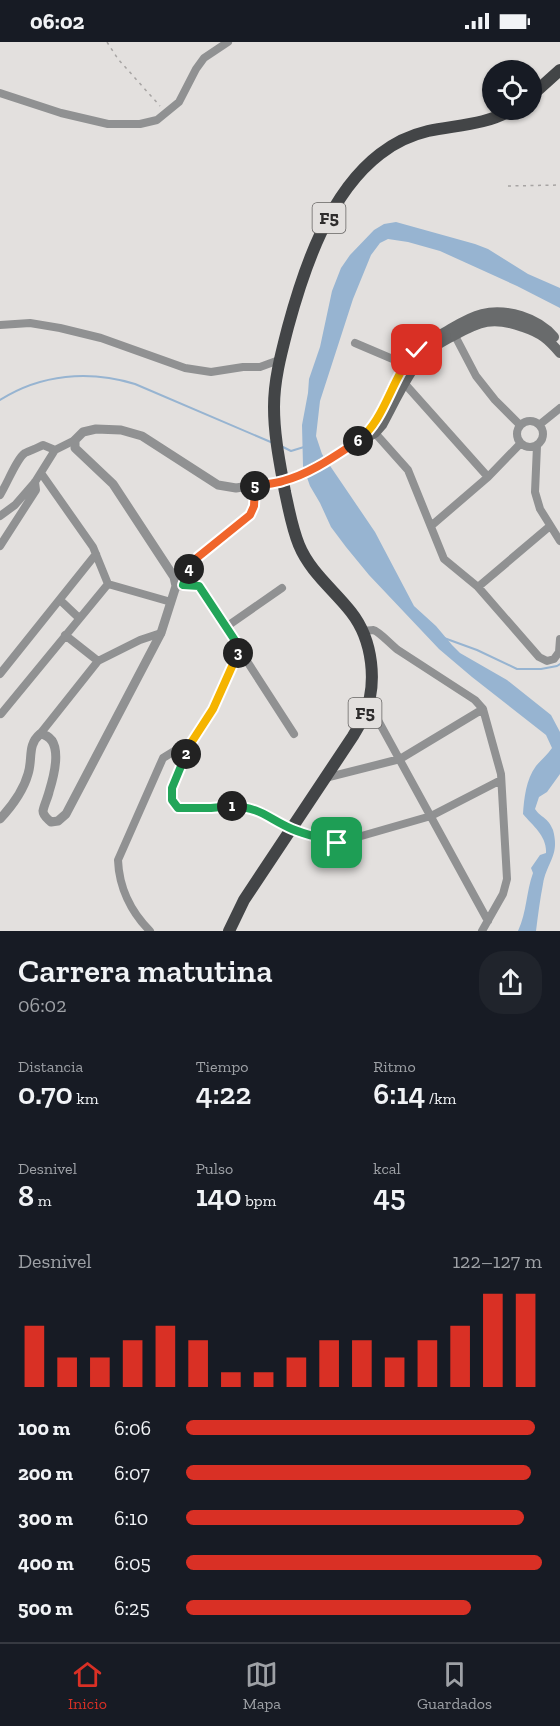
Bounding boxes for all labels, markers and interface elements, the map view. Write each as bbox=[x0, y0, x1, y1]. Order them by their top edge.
text: 06:02 bbox=[30, 8, 84, 35]
map controls bbox=[482, 60, 542, 120]
button: locate bbox=[482, 60, 542, 120]
road number: F5 bbox=[312, 203, 346, 233]
pin bbox=[391, 324, 442, 375]
icon: check bbox=[400, 333, 433, 366]
pin: 6 bbox=[343, 426, 373, 456]
text: 6 bbox=[354, 431, 362, 450]
pin: 5 bbox=[240, 471, 270, 501]
text: 5 bbox=[251, 476, 259, 495]
pin: 4 bbox=[174, 554, 204, 584]
text: 4 bbox=[184, 559, 194, 578]
pin: 3 bbox=[223, 638, 253, 668]
text: 3 bbox=[234, 643, 242, 662]
road number: F5 bbox=[348, 698, 382, 728]
pin: 2 bbox=[171, 739, 201, 769]
text: 2 bbox=[182, 744, 190, 763]
pin: 1 bbox=[217, 791, 247, 821]
text: 1 bbox=[229, 796, 235, 815]
pin bbox=[311, 817, 362, 868]
icon: arrive bbox=[320, 826, 353, 859]
text: Carrera matutina bbox=[18, 951, 273, 990]
button: share bbox=[479, 951, 542, 1014]
text: 06:02 bbox=[18, 993, 66, 1017]
text: Distancia bbox=[18, 1057, 83, 1076]
text: Tiempo bbox=[196, 1057, 248, 1076]
text: Ritmo bbox=[373, 1057, 416, 1076]
text: 0.70 bbox=[18, 1076, 73, 1112]
text: 4:22 bbox=[196, 1076, 251, 1112]
text: 6:14 bbox=[373, 1076, 425, 1112]
text: km bbox=[73, 1089, 99, 1108]
text: /km bbox=[425, 1089, 456, 1108]
text: Desnivel bbox=[18, 1159, 77, 1178]
text: Pulso bbox=[196, 1159, 233, 1178]
text: kcal bbox=[373, 1159, 401, 1178]
text: 8 bbox=[18, 1178, 34, 1214]
text: 140 bbox=[196, 1178, 242, 1214]
text: 45 bbox=[373, 1178, 406, 1214]
text: m bbox=[34, 1191, 52, 1210]
text: bpm bbox=[242, 1191, 276, 1210]
text: Desnivel bbox=[18, 1249, 92, 1273]
text: 122–127 m bbox=[452, 1249, 542, 1273]
text: 100 m bbox=[18, 1416, 70, 1440]
text: 6:06 bbox=[114, 1416, 151, 1440]
text: 200 m bbox=[18, 1461, 73, 1485]
text: 6:07 bbox=[114, 1461, 150, 1485]
text: 300 m bbox=[18, 1506, 73, 1530]
text: 6:10 bbox=[114, 1506, 148, 1530]
text: 400 m bbox=[18, 1551, 74, 1575]
text: 6:05 bbox=[114, 1551, 151, 1575]
text: 500 m bbox=[18, 1596, 73, 1620]
text: 6:25 bbox=[114, 1596, 150, 1620]
tab: Inicio bbox=[68, 1658, 107, 1713]
tab: Mapa bbox=[243, 1658, 281, 1713]
tab: Guardados bbox=[417, 1658, 492, 1713]

